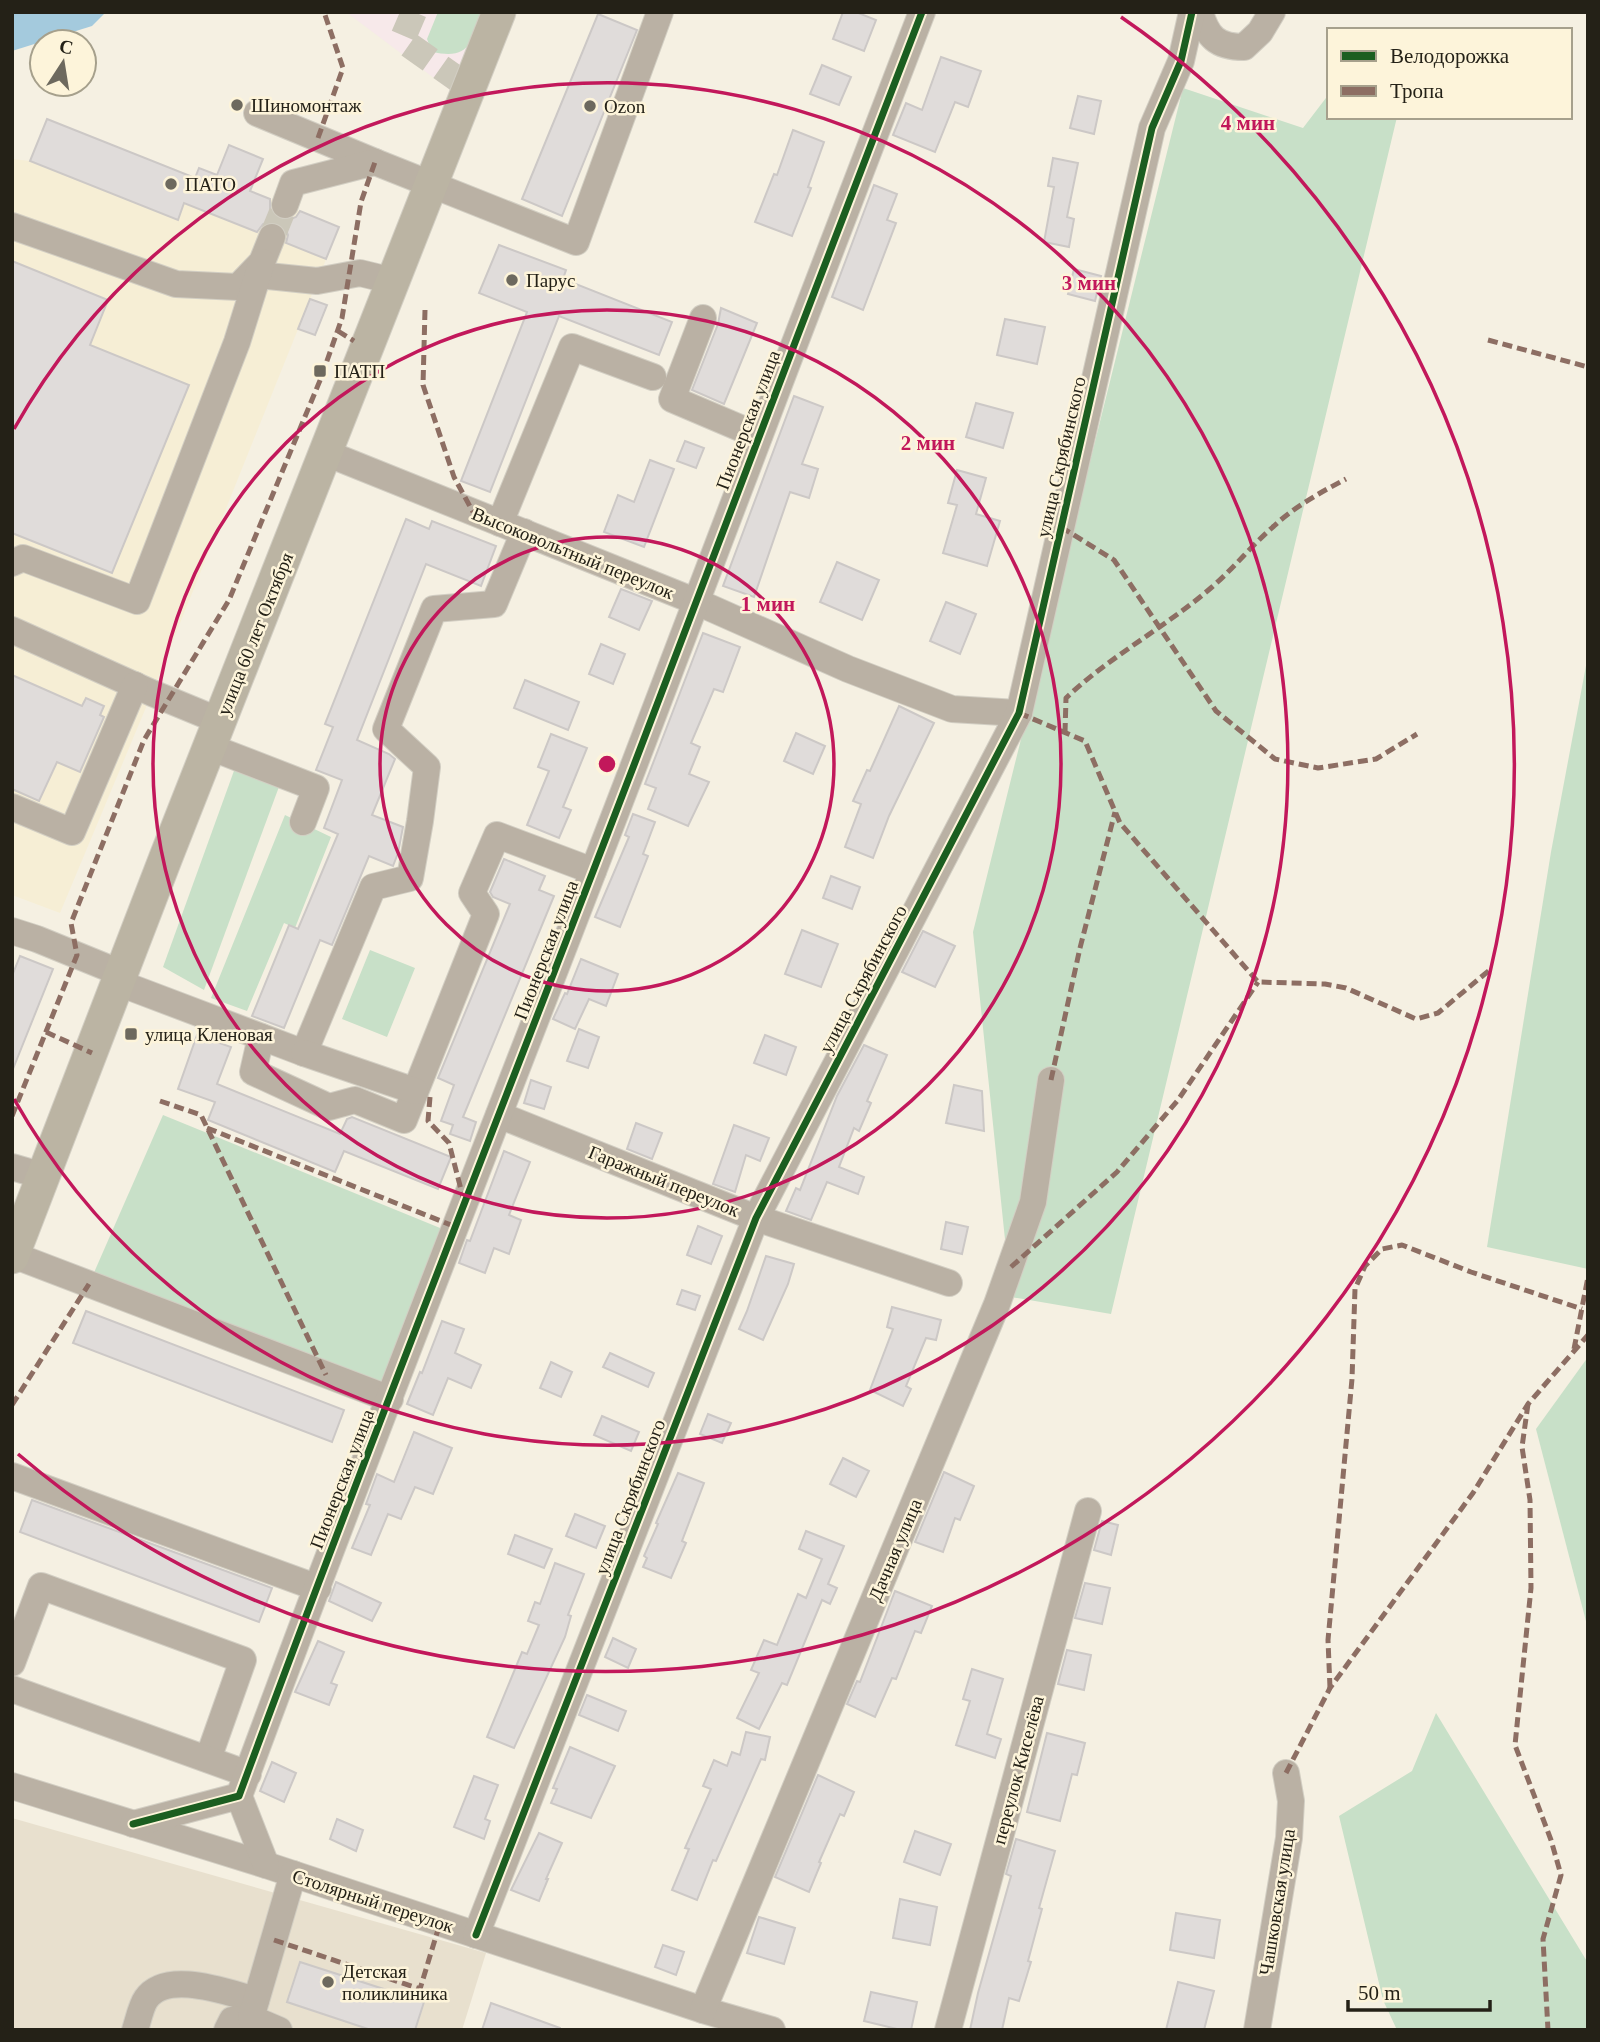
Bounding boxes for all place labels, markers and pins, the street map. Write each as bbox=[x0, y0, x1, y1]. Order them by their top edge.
place label: Шиномонтаж bbox=[251, 95, 362, 116]
place label: Ozon bbox=[604, 96, 646, 117]
marker: Шиномонтаж bbox=[229, 97, 245, 113]
marker: Ozon bbox=[582, 98, 598, 114]
place label: ПАТО bbox=[185, 174, 236, 195]
marker: ПАТО bbox=[163, 176, 179, 192]
place label: Парус bbox=[526, 270, 575, 291]
marker: Парус bbox=[504, 272, 520, 288]
place label: ПАТП bbox=[334, 361, 385, 382]
marker: ПАТП bbox=[312, 363, 328, 379]
centre of rings bbox=[595, 752, 619, 776]
place label: улица Кленовая bbox=[145, 1024, 273, 1045]
marker: улица Кленовая bbox=[123, 1026, 139, 1042]
place label: Детская поликлиника bbox=[342, 1961, 448, 2004]
marker: Детская поликлиника bbox=[320, 1974, 336, 1990]

